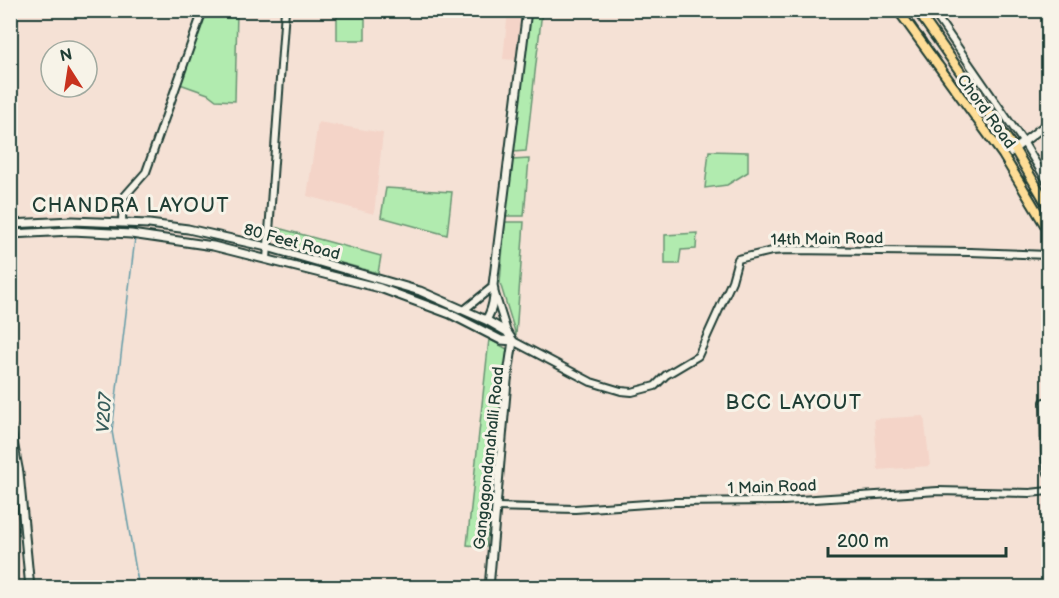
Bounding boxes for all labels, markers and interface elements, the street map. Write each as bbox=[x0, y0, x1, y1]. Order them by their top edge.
north arrow bbox=[39, 39, 99, 99]
text: N bbox=[58, 45, 74, 66]
street label: Chord Road bbox=[953, 71, 1019, 153]
district label: CHANDRA LAYOUT bbox=[32, 194, 230, 218]
street label: 80 Feet Road bbox=[241, 220, 342, 264]
street label: 14th Main Road bbox=[771, 229, 884, 250]
street label: Gangagondanahalli Road bbox=[470, 366, 509, 551]
water label: V207 bbox=[93, 390, 117, 434]
district label: BCC LAYOUT bbox=[726, 391, 863, 415]
street label: 1 Main Road bbox=[727, 476, 817, 499]
scale bar bbox=[828, 520, 1006, 558]
text: 200 m bbox=[837, 531, 889, 552]

